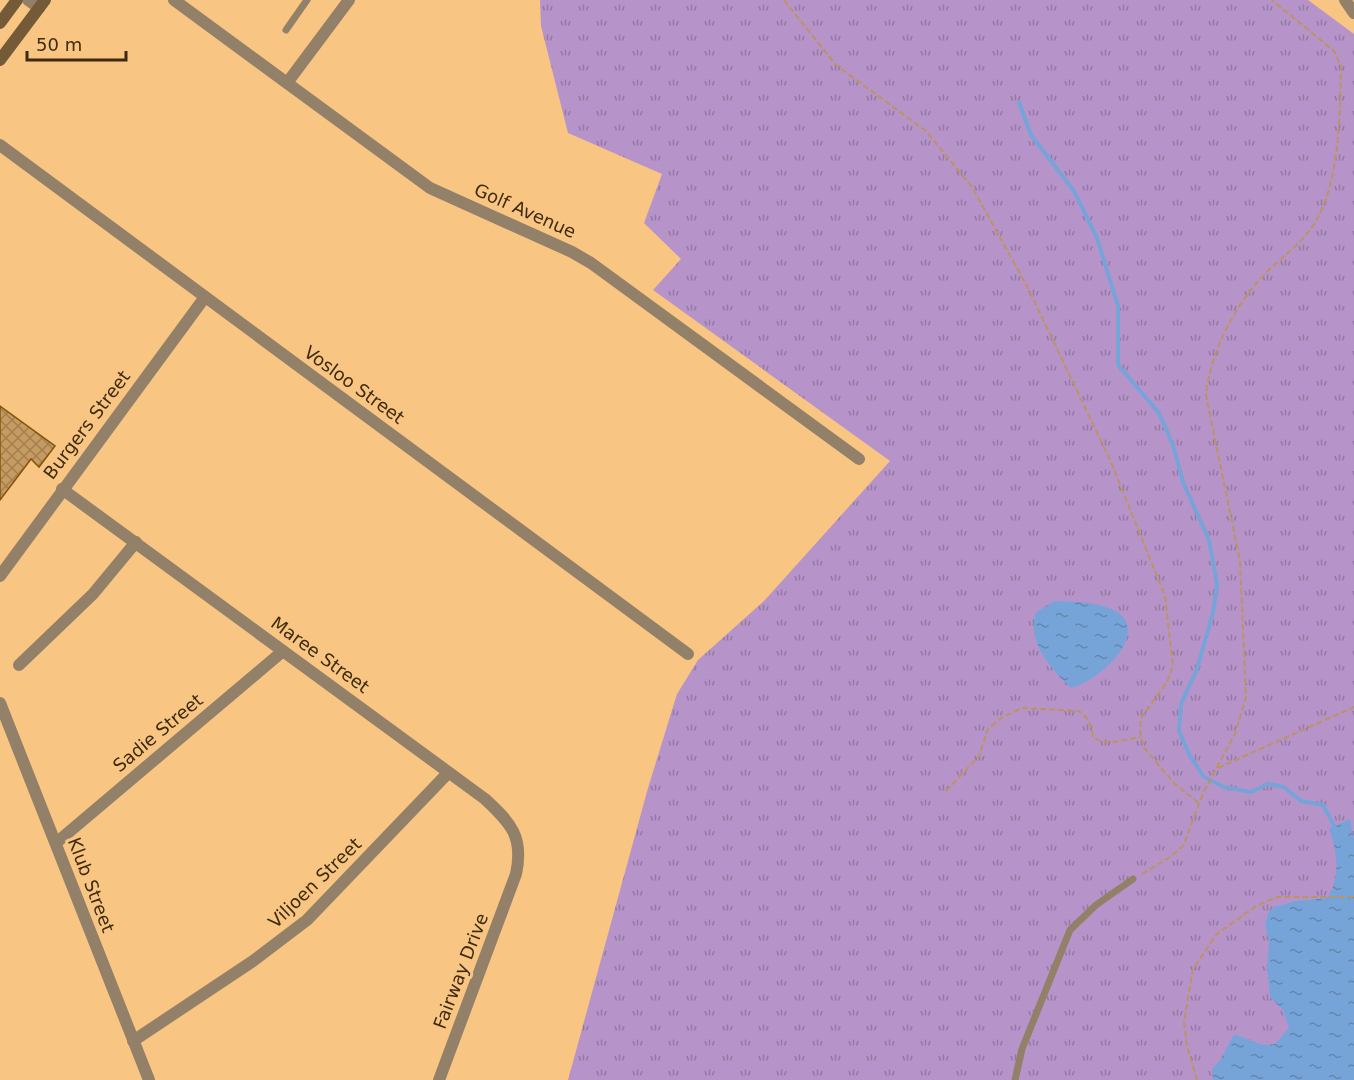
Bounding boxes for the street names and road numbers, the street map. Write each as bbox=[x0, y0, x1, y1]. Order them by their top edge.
street label: Golf Avenue bbox=[471, 179, 579, 242]
street label: Vosloo Street bbox=[300, 341, 409, 428]
street label: Burgers Street bbox=[39, 366, 134, 483]
street label: Maree Street bbox=[267, 612, 373, 697]
street label: Sadie Street bbox=[109, 689, 207, 776]
street label: Viljoen Street bbox=[264, 833, 365, 932]
street label: Klub Street bbox=[64, 834, 119, 935]
street label: Fairway Drive bbox=[429, 910, 492, 1032]

